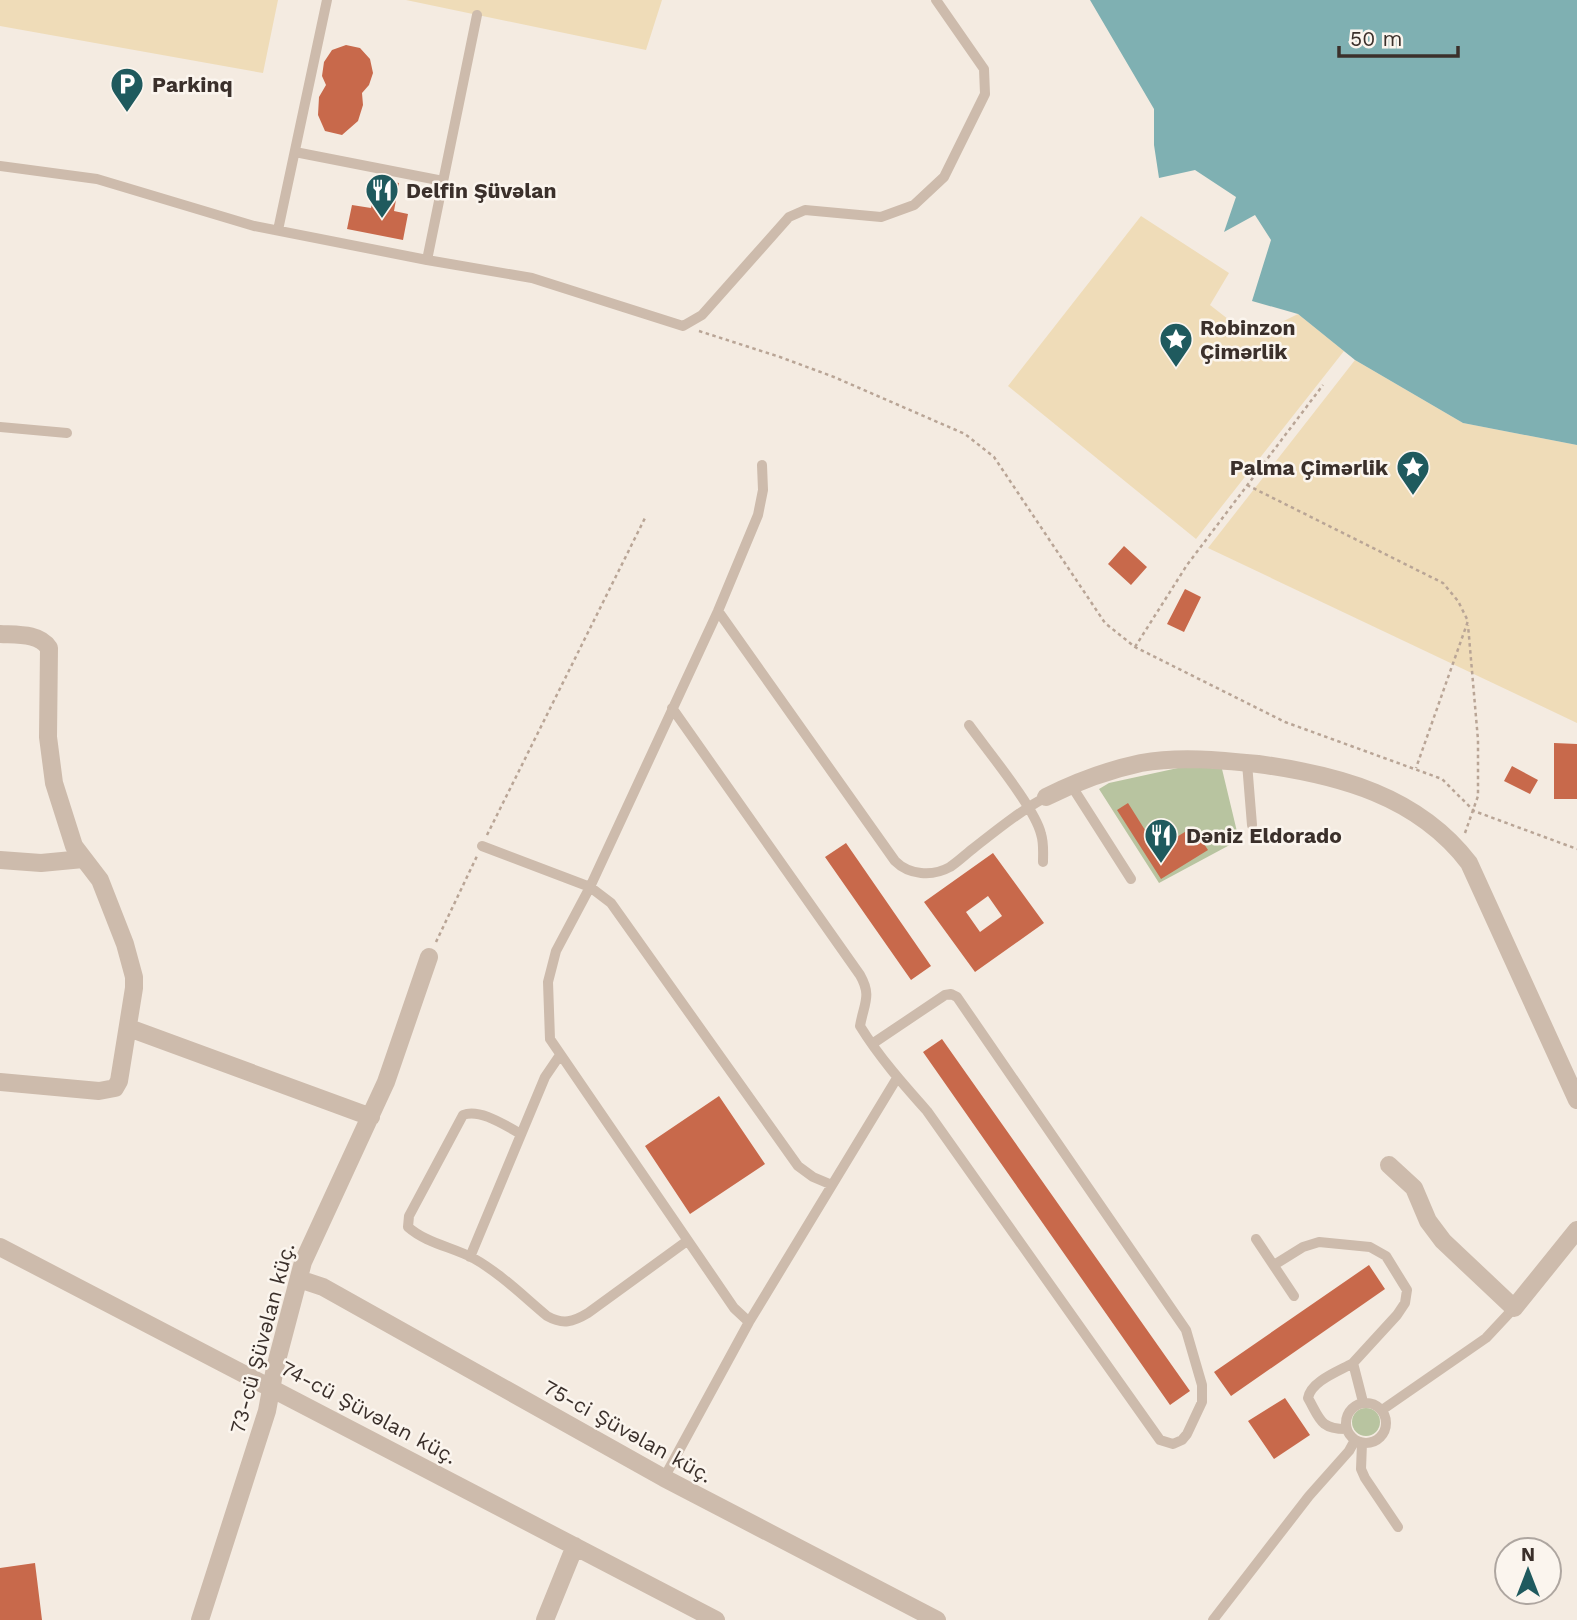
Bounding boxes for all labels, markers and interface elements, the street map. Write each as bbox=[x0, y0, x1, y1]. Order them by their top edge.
scale bar bbox=[1339, 14, 1458, 58]
text: 50 m bbox=[1350, 26, 1402, 51]
parking icon: Parkinq bbox=[108, 65, 146, 114]
place label: Parkinq bbox=[152, 72, 233, 97]
restaurant icon: Delfin Şüvəlan bbox=[363, 171, 401, 220]
place label: Delfin Şüvəlan bbox=[406, 178, 556, 203]
place label: Robinzon Çimərlik bbox=[1200, 315, 1296, 364]
place icon: Robinzon Çimərlik bbox=[1157, 320, 1195, 369]
place icon: Palma Çimərlik bbox=[1394, 448, 1432, 497]
place label: Palma Çimərlik bbox=[1230, 455, 1389, 480]
restaurant icon: Dəniz Eldorado bbox=[1142, 816, 1180, 865]
place label: Dəniz Eldorado bbox=[1186, 823, 1342, 848]
street label: 73-cü Şüvəlan küç. bbox=[224, 1240, 300, 1436]
street label: 74-cü Şüvəlan küç. bbox=[277, 1355, 461, 1469]
street label: 75-ci Şüvəlan küç. bbox=[539, 1374, 717, 1488]
north arrow bbox=[1493, 1536, 1563, 1606]
text: N bbox=[1521, 1543, 1535, 1566]

